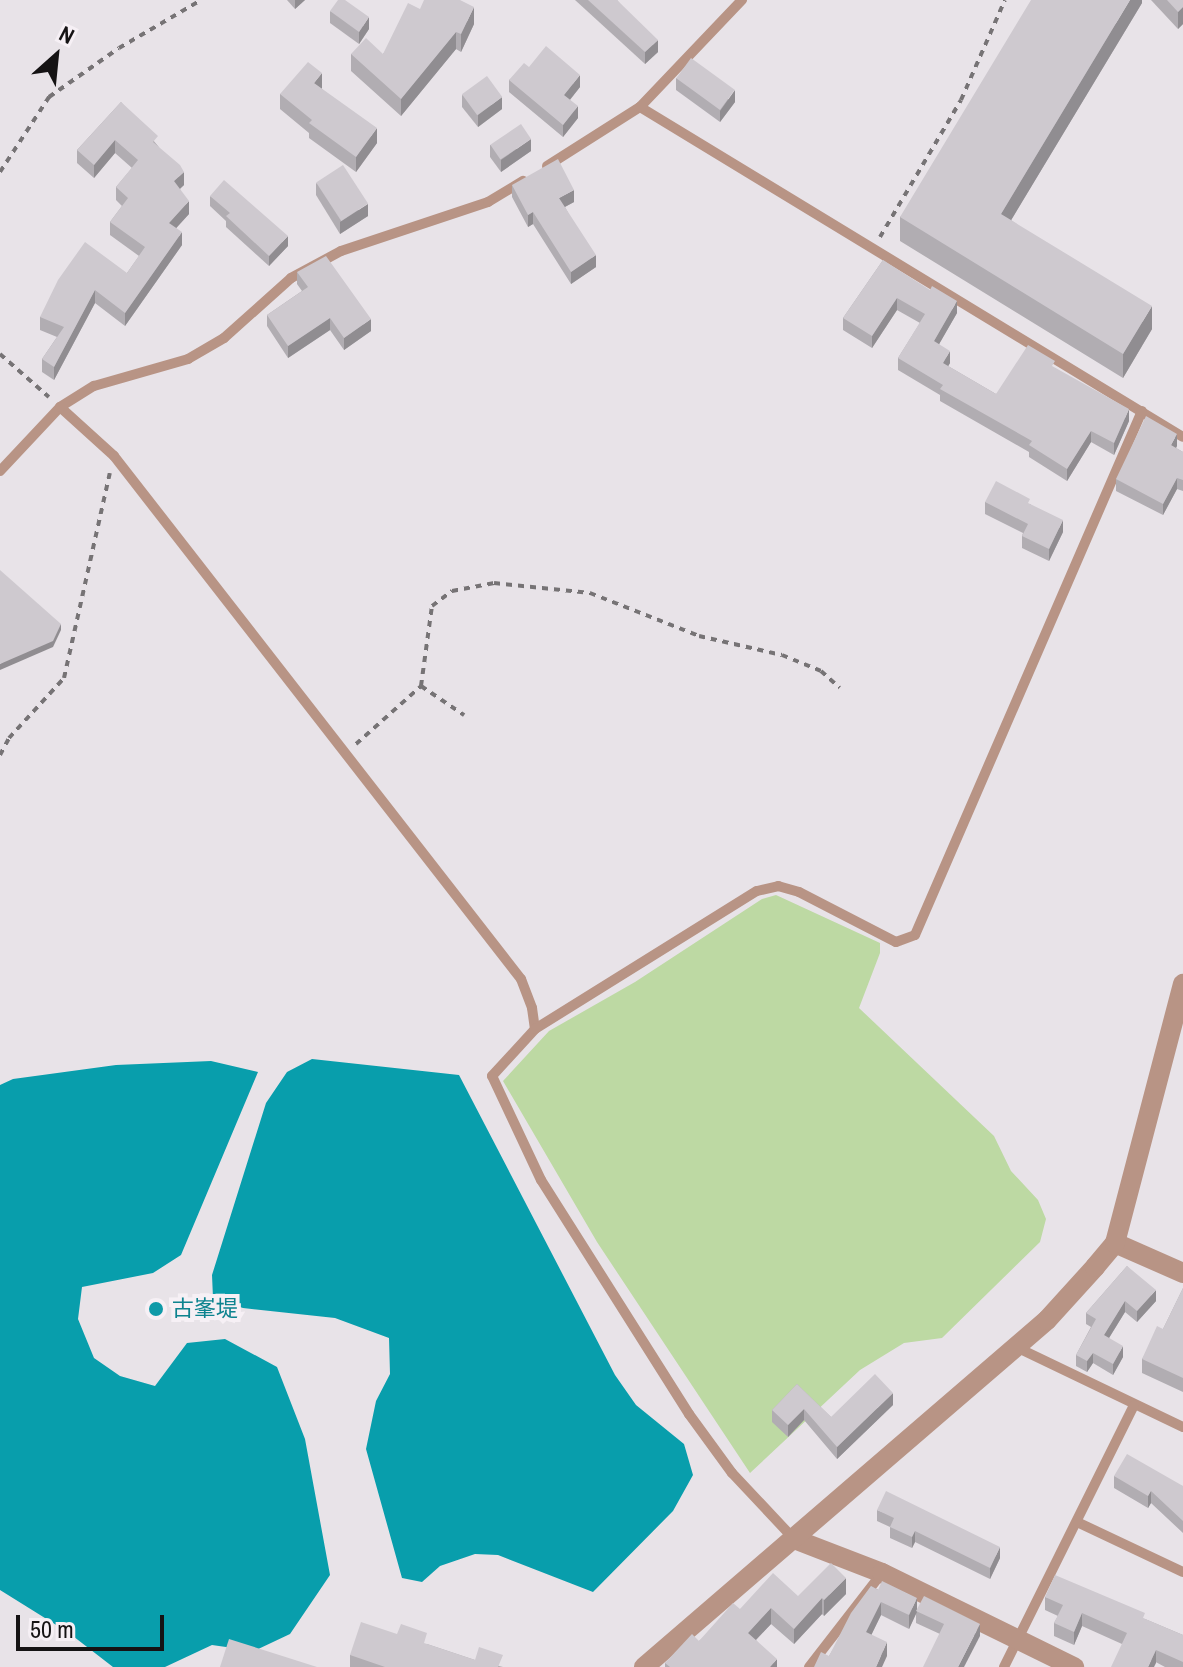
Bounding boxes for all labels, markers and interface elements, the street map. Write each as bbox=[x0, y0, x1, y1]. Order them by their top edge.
north arrow bbox=[16, 16, 96, 96]
text: N bbox=[54, 18, 80, 51]
place label: 古峯堤 bbox=[172, 1296, 238, 1322]
marker: 古峯堤 bbox=[147, 1300, 165, 1318]
scale bar bbox=[20, 1599, 168, 1649]
text: 50 m bbox=[30, 1613, 74, 1645]

